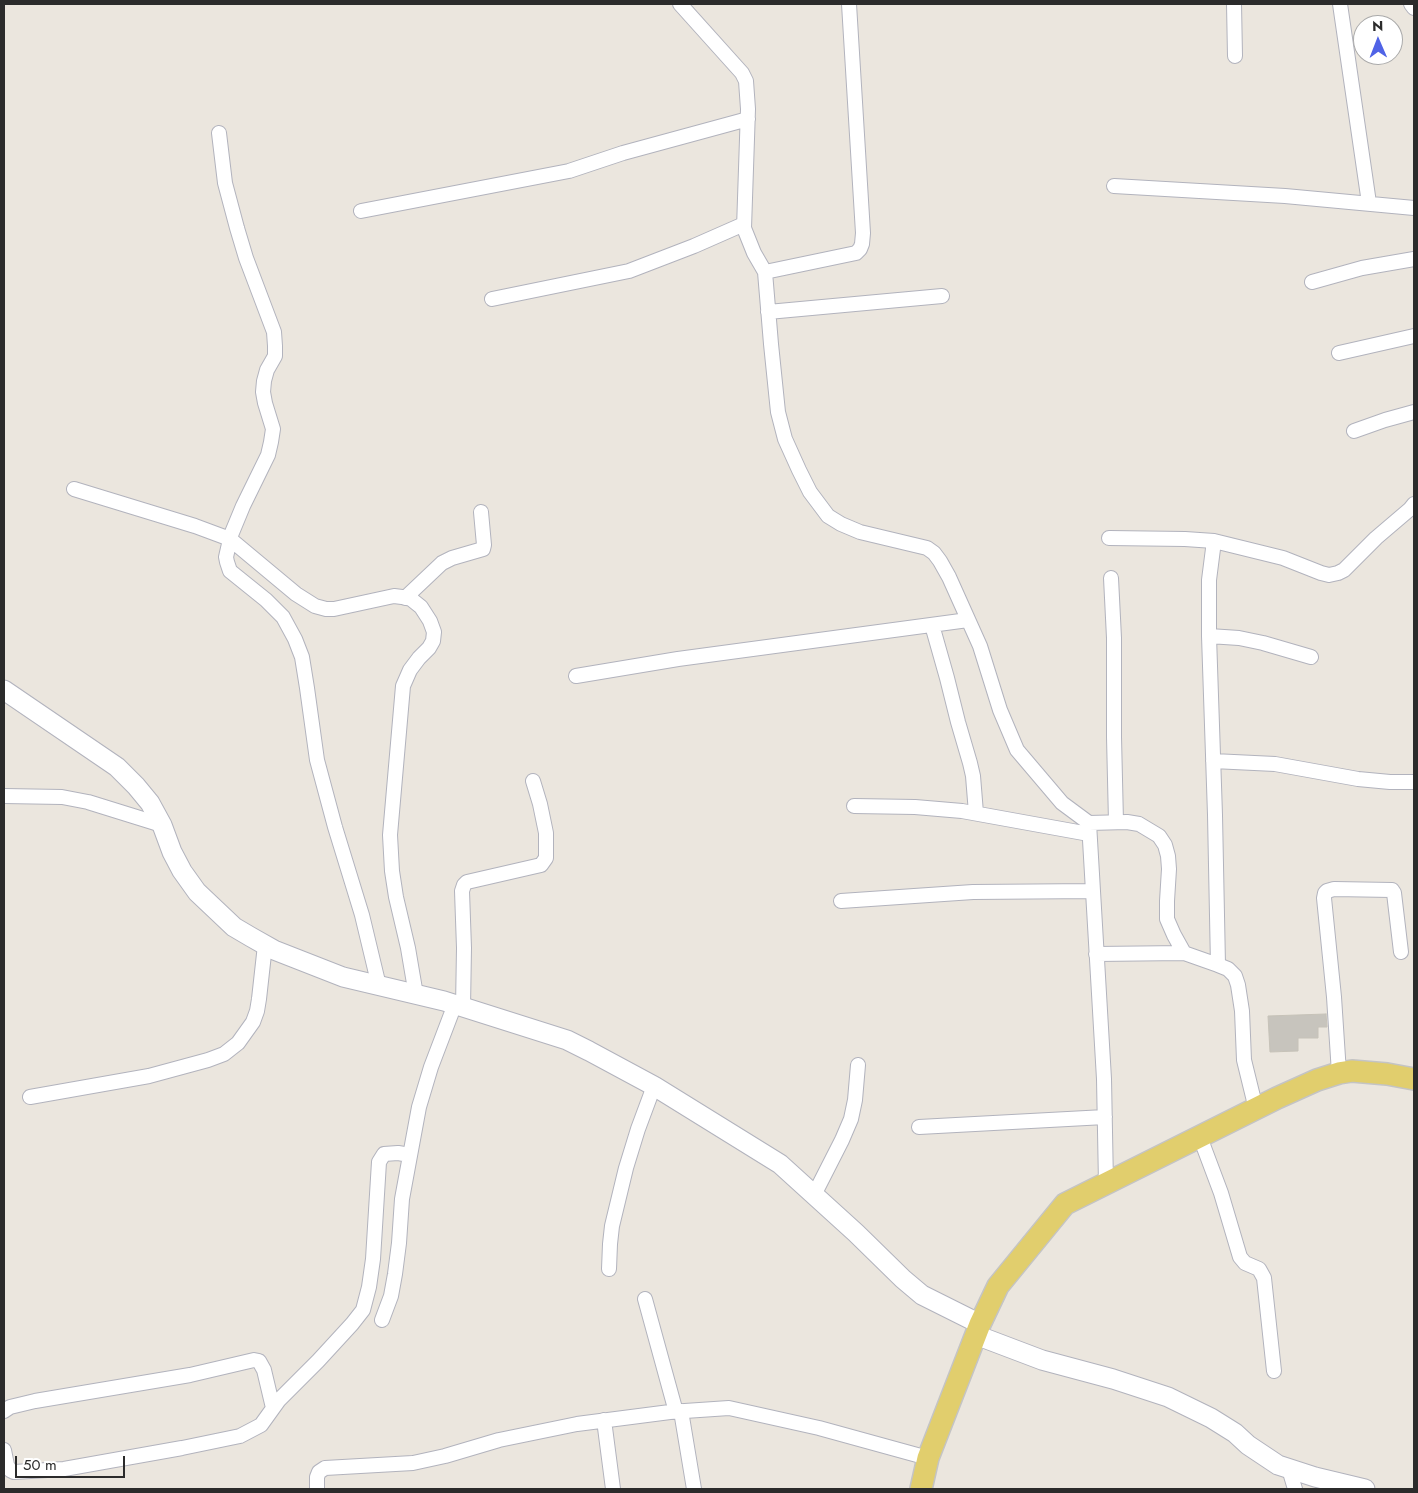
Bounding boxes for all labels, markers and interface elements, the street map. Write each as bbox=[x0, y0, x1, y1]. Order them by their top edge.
north arrow bbox=[1353, 15, 1403, 65]
text: N bbox=[1372, 16, 1383, 36]
scale bar bbox=[18, 1446, 128, 1478]
text: 50 m bbox=[23, 1454, 57, 1476]

